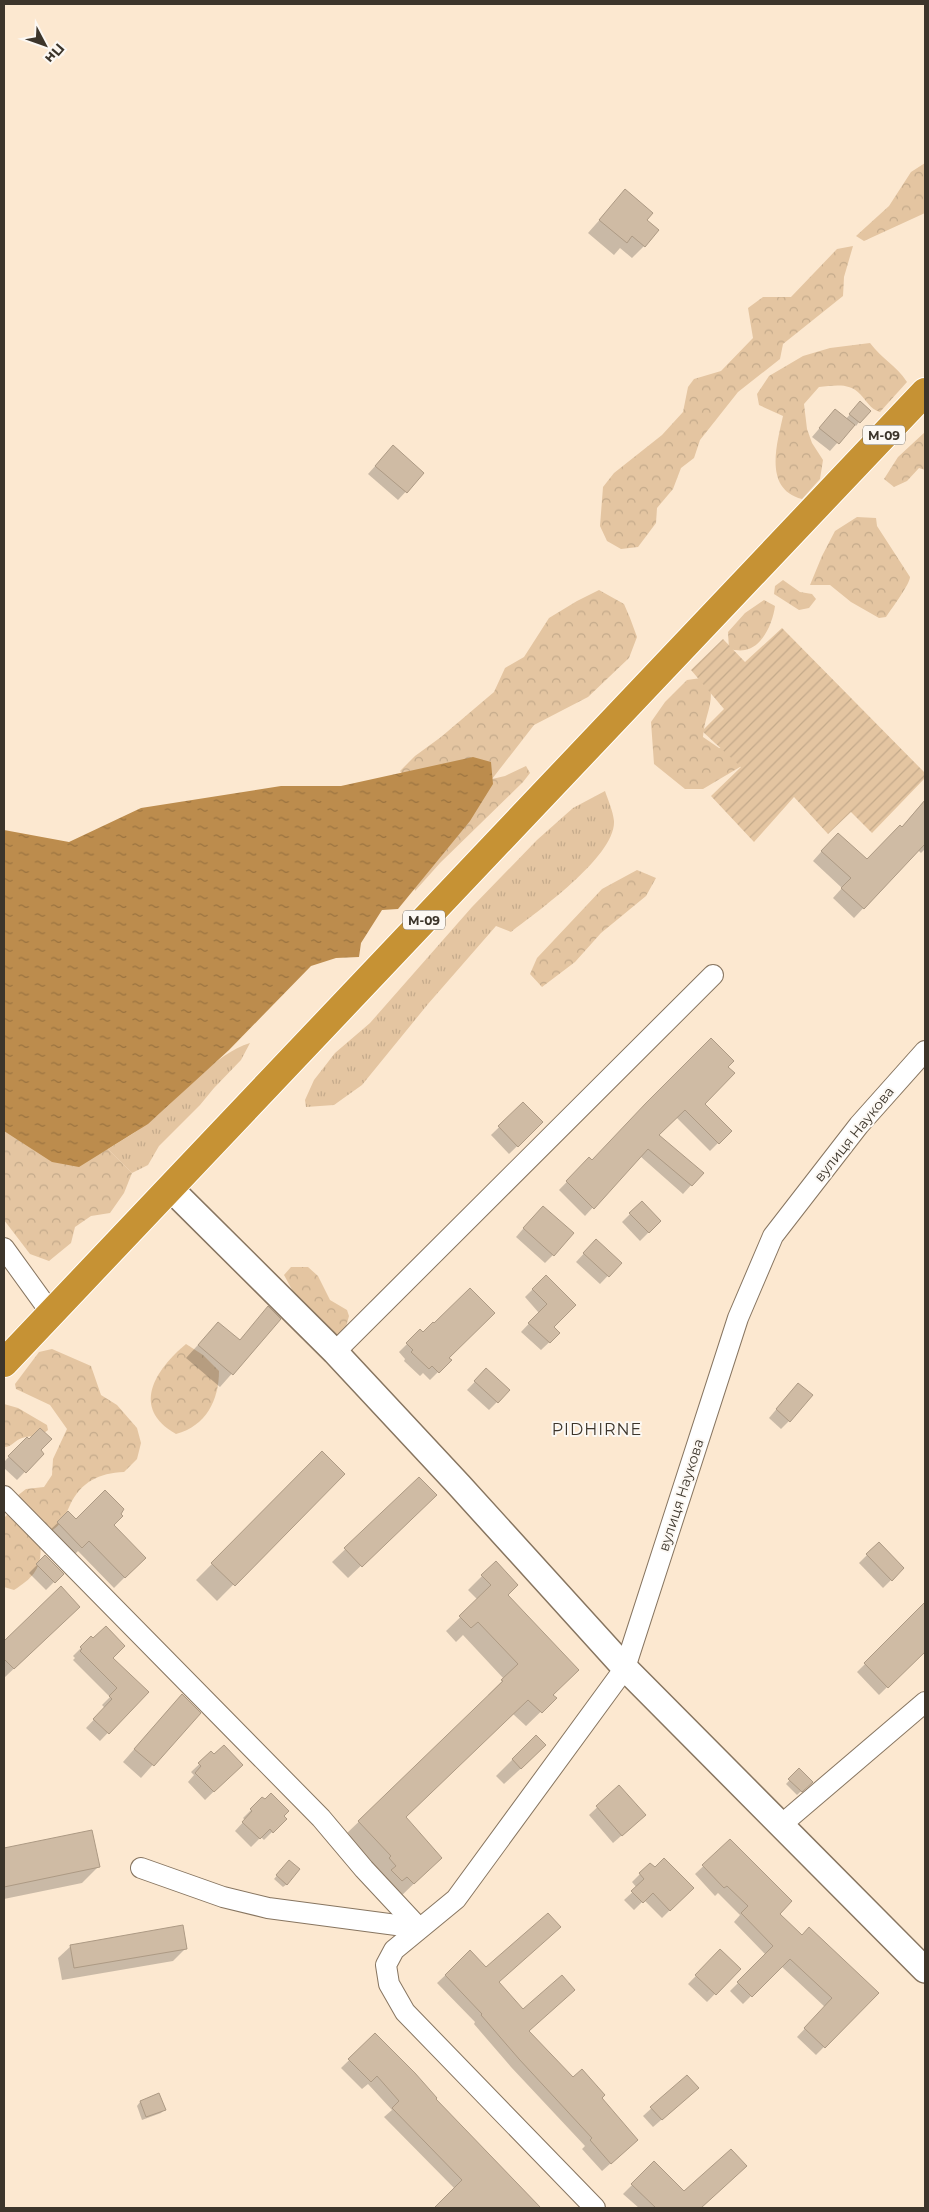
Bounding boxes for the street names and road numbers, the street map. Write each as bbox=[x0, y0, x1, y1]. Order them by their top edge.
road number: М-09 bbox=[863, 426, 905, 444]
road number: М-09 bbox=[403, 910, 445, 930]
street label: вулиця Наукова bbox=[810, 1083, 898, 1185]
street label: вулиця Наукова bbox=[654, 1437, 708, 1553]

